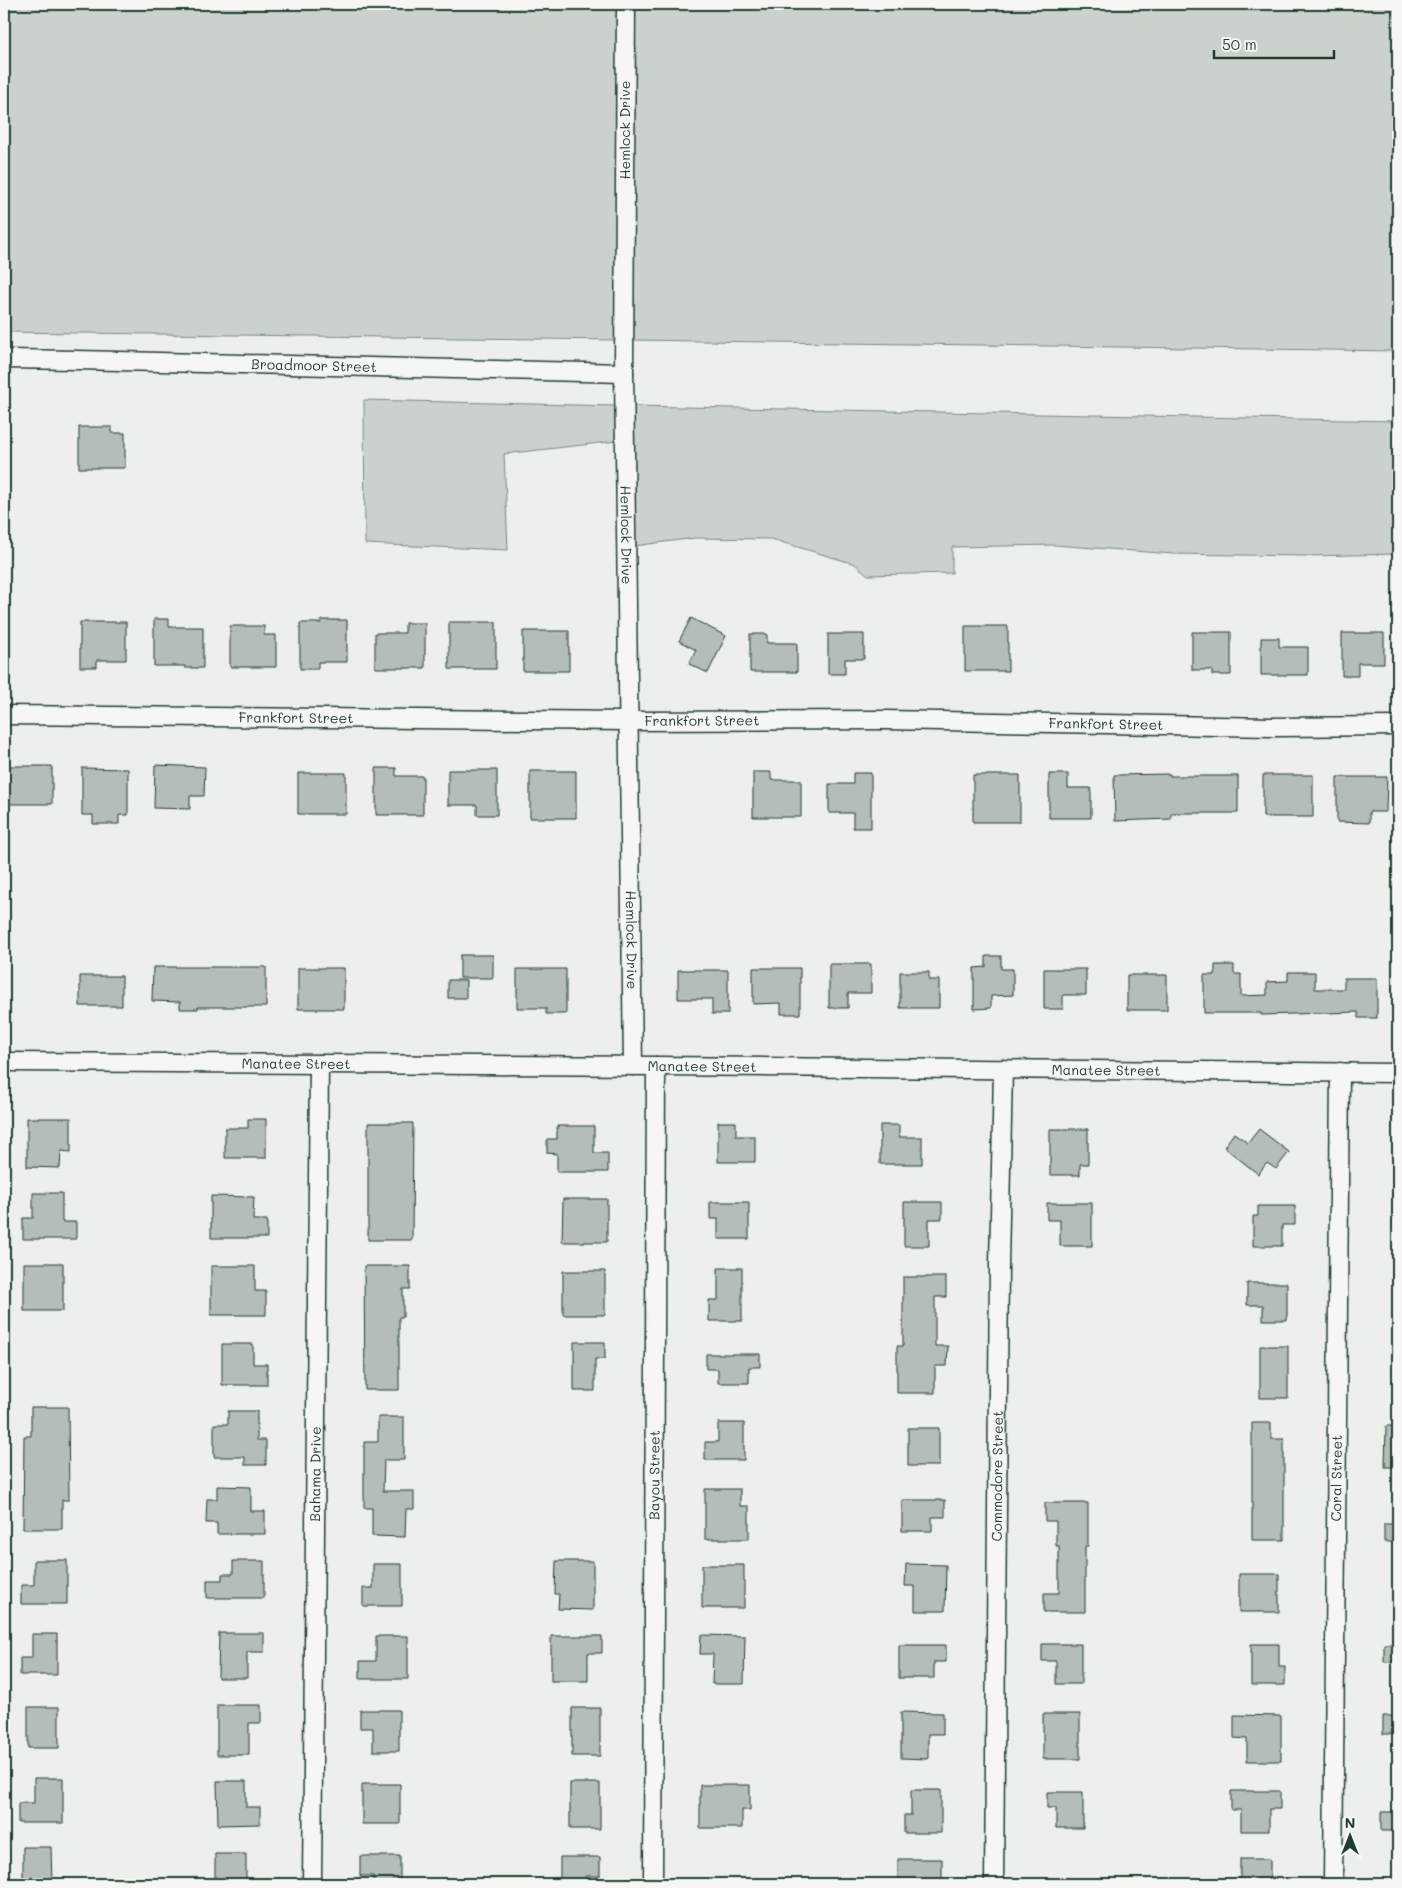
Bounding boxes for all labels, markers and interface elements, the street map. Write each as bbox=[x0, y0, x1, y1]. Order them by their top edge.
scale bar bbox=[1214, 28, 1334, 60]
text: 50 m bbox=[1222, 34, 1257, 54]
street label: Hemlock Drive bbox=[615, 81, 634, 179]
street label: Broadmoor Street bbox=[251, 354, 377, 376]
street label: Hemlock Drive bbox=[616, 485, 637, 585]
street label: Frankfort Street bbox=[238, 707, 354, 727]
street label: Frankfort Street bbox=[645, 710, 759, 730]
street label: Frankfort Street bbox=[1048, 713, 1164, 734]
street label: Hemlock Drive bbox=[622, 890, 642, 989]
street label: Manatee Street bbox=[241, 1053, 351, 1073]
street label: Manatee Street bbox=[647, 1056, 757, 1076]
street label: Manatee Street bbox=[1051, 1060, 1161, 1080]
street label: Commodore Street bbox=[987, 1410, 1007, 1542]
street label: Bahama Drive bbox=[305, 1426, 325, 1522]
street label: Bayou Street bbox=[644, 1430, 664, 1520]
street label: Coral Street bbox=[1326, 1435, 1346, 1521]
north arrow bbox=[1324, 1810, 1374, 1860]
text: N bbox=[1345, 1813, 1355, 1832]

